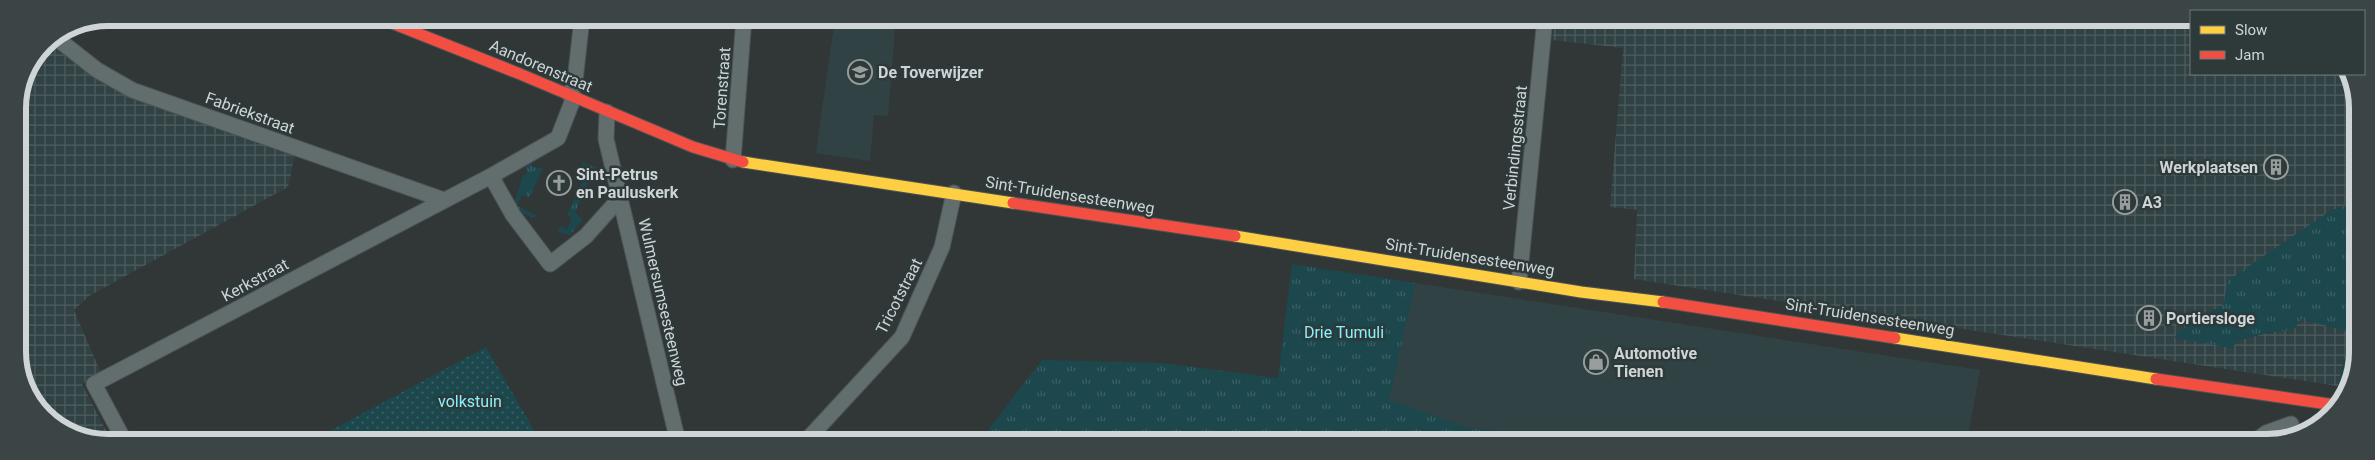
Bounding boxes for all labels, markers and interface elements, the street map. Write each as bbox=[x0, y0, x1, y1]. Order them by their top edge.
legend bbox=[2190, 10, 2365, 75]
text: Slow bbox=[2235, 21, 2267, 39]
street label: Aandorenstraat bbox=[487, 36, 595, 96]
text: Jam bbox=[2235, 46, 2265, 64]
street label: Torenstraat bbox=[710, 47, 734, 129]
school or university icon: De Toverwijzer bbox=[847, 59, 873, 85]
place label: De Toverwijzer bbox=[878, 63, 984, 82]
street label: Verbindingsstraat bbox=[1499, 84, 1531, 212]
street label: Fabriekstraat bbox=[203, 88, 297, 138]
building icon: Werkplaatsen bbox=[2263, 154, 2289, 180]
place label: Werkplaatsen bbox=[2160, 158, 2258, 177]
place label: Sint-Petrus en Pauluskerk bbox=[576, 165, 679, 202]
church icon: Sint-Petrus en Pauluskerk bbox=[546, 170, 572, 196]
street label: Sint-Truidensesteenweg bbox=[984, 172, 1156, 218]
building icon: A3 bbox=[2112, 189, 2138, 215]
place label: A3 bbox=[2142, 193, 2162, 212]
street label: Wulmersumsesteenweg bbox=[634, 216, 692, 388]
street label: Sint-Truidensesteenweg bbox=[1384, 234, 1556, 280]
street label: Kerkstraat bbox=[218, 254, 292, 306]
street label: Tricotstraat bbox=[872, 255, 926, 337]
street label: Sint-Truidensesteenweg bbox=[1784, 294, 1956, 340]
building icon: Portiersloge bbox=[2136, 305, 2162, 331]
place label: Portiersloge bbox=[2166, 309, 2255, 328]
park label: Drie Tumuli bbox=[1304, 323, 1384, 342]
place label: Automotive Tienen bbox=[1614, 344, 1697, 381]
shop icon: Automotive Tienen bbox=[1583, 349, 1609, 375]
park label: volkstuin bbox=[438, 392, 502, 411]

